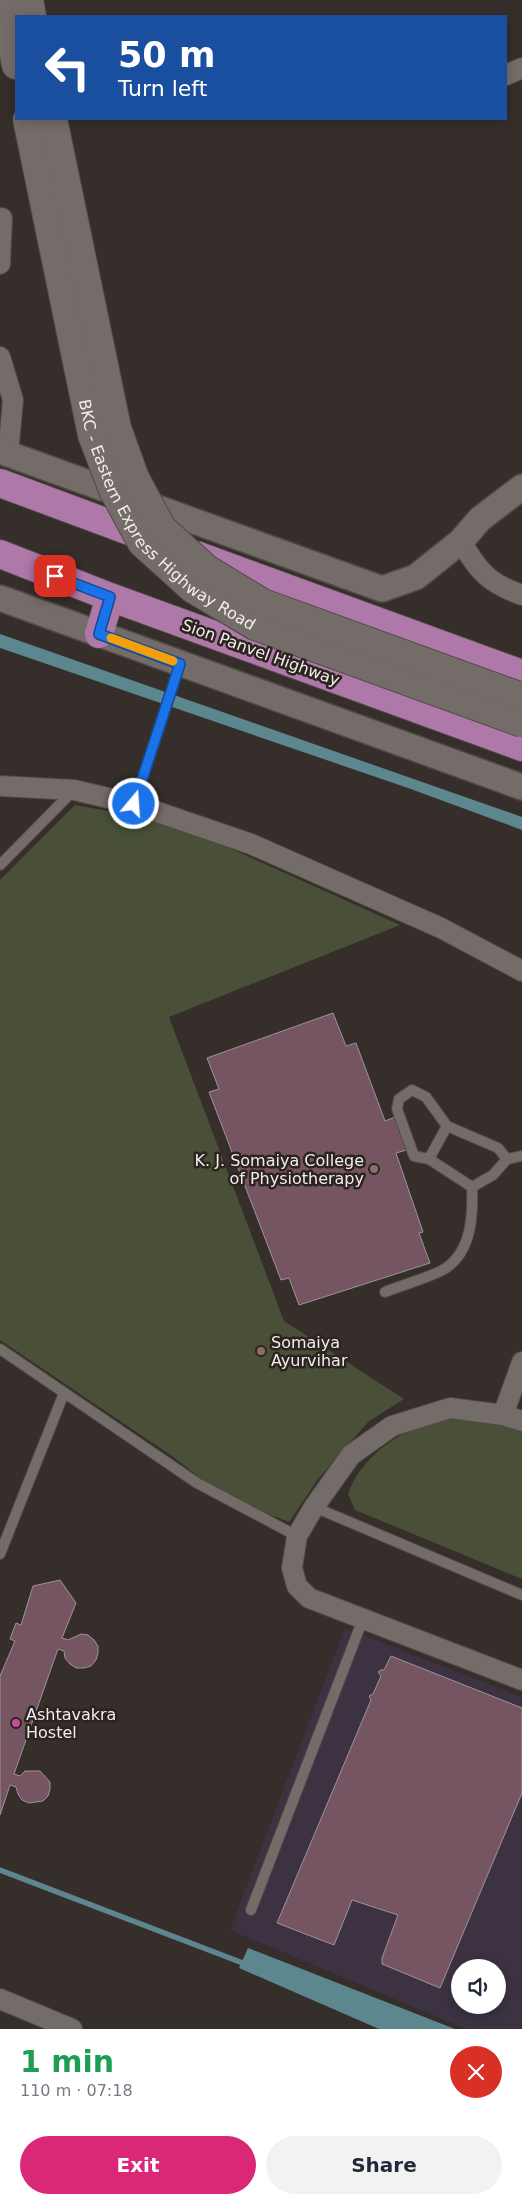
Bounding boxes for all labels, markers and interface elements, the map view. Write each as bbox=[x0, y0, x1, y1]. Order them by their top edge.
icon: left bbox=[35, 35, 100, 100]
text: 50 m bbox=[118, 35, 215, 75]
text: Turn left bbox=[118, 76, 207, 101]
street label: BKC - Eastern Express Highway Road bbox=[75, 397, 259, 634]
pin bbox=[34, 555, 76, 597]
icon: arrive bbox=[41, 562, 69, 590]
street label: Sion Panvel Highway bbox=[179, 615, 342, 690]
position arrow bbox=[107, 777, 159, 829]
place label: K. J. Somaiya College of Physiotherapy bbox=[195, 1151, 364, 1188]
marker: K. J. Somaiya College of Physiotherapy bbox=[368, 1163, 380, 1175]
place label: Somaiya Ayurvihar bbox=[271, 1333, 348, 1370]
marker: Somaiya Ayurvihar bbox=[255, 1345, 267, 1357]
place label: Ashtavakra Hostel bbox=[26, 1705, 116, 1742]
marker: Ashtavakra Hostel bbox=[10, 1717, 22, 1729]
map controls bbox=[451, 1959, 506, 2014]
button: sound bbox=[451, 1959, 506, 2014]
text: 1 min bbox=[20, 2044, 114, 2079]
button: close bbox=[450, 2046, 502, 2098]
text: 110 m · 07:18 bbox=[20, 2081, 133, 2100]
button: Exit bbox=[20, 2136, 256, 2194]
button: Share bbox=[266, 2136, 502, 2194]

